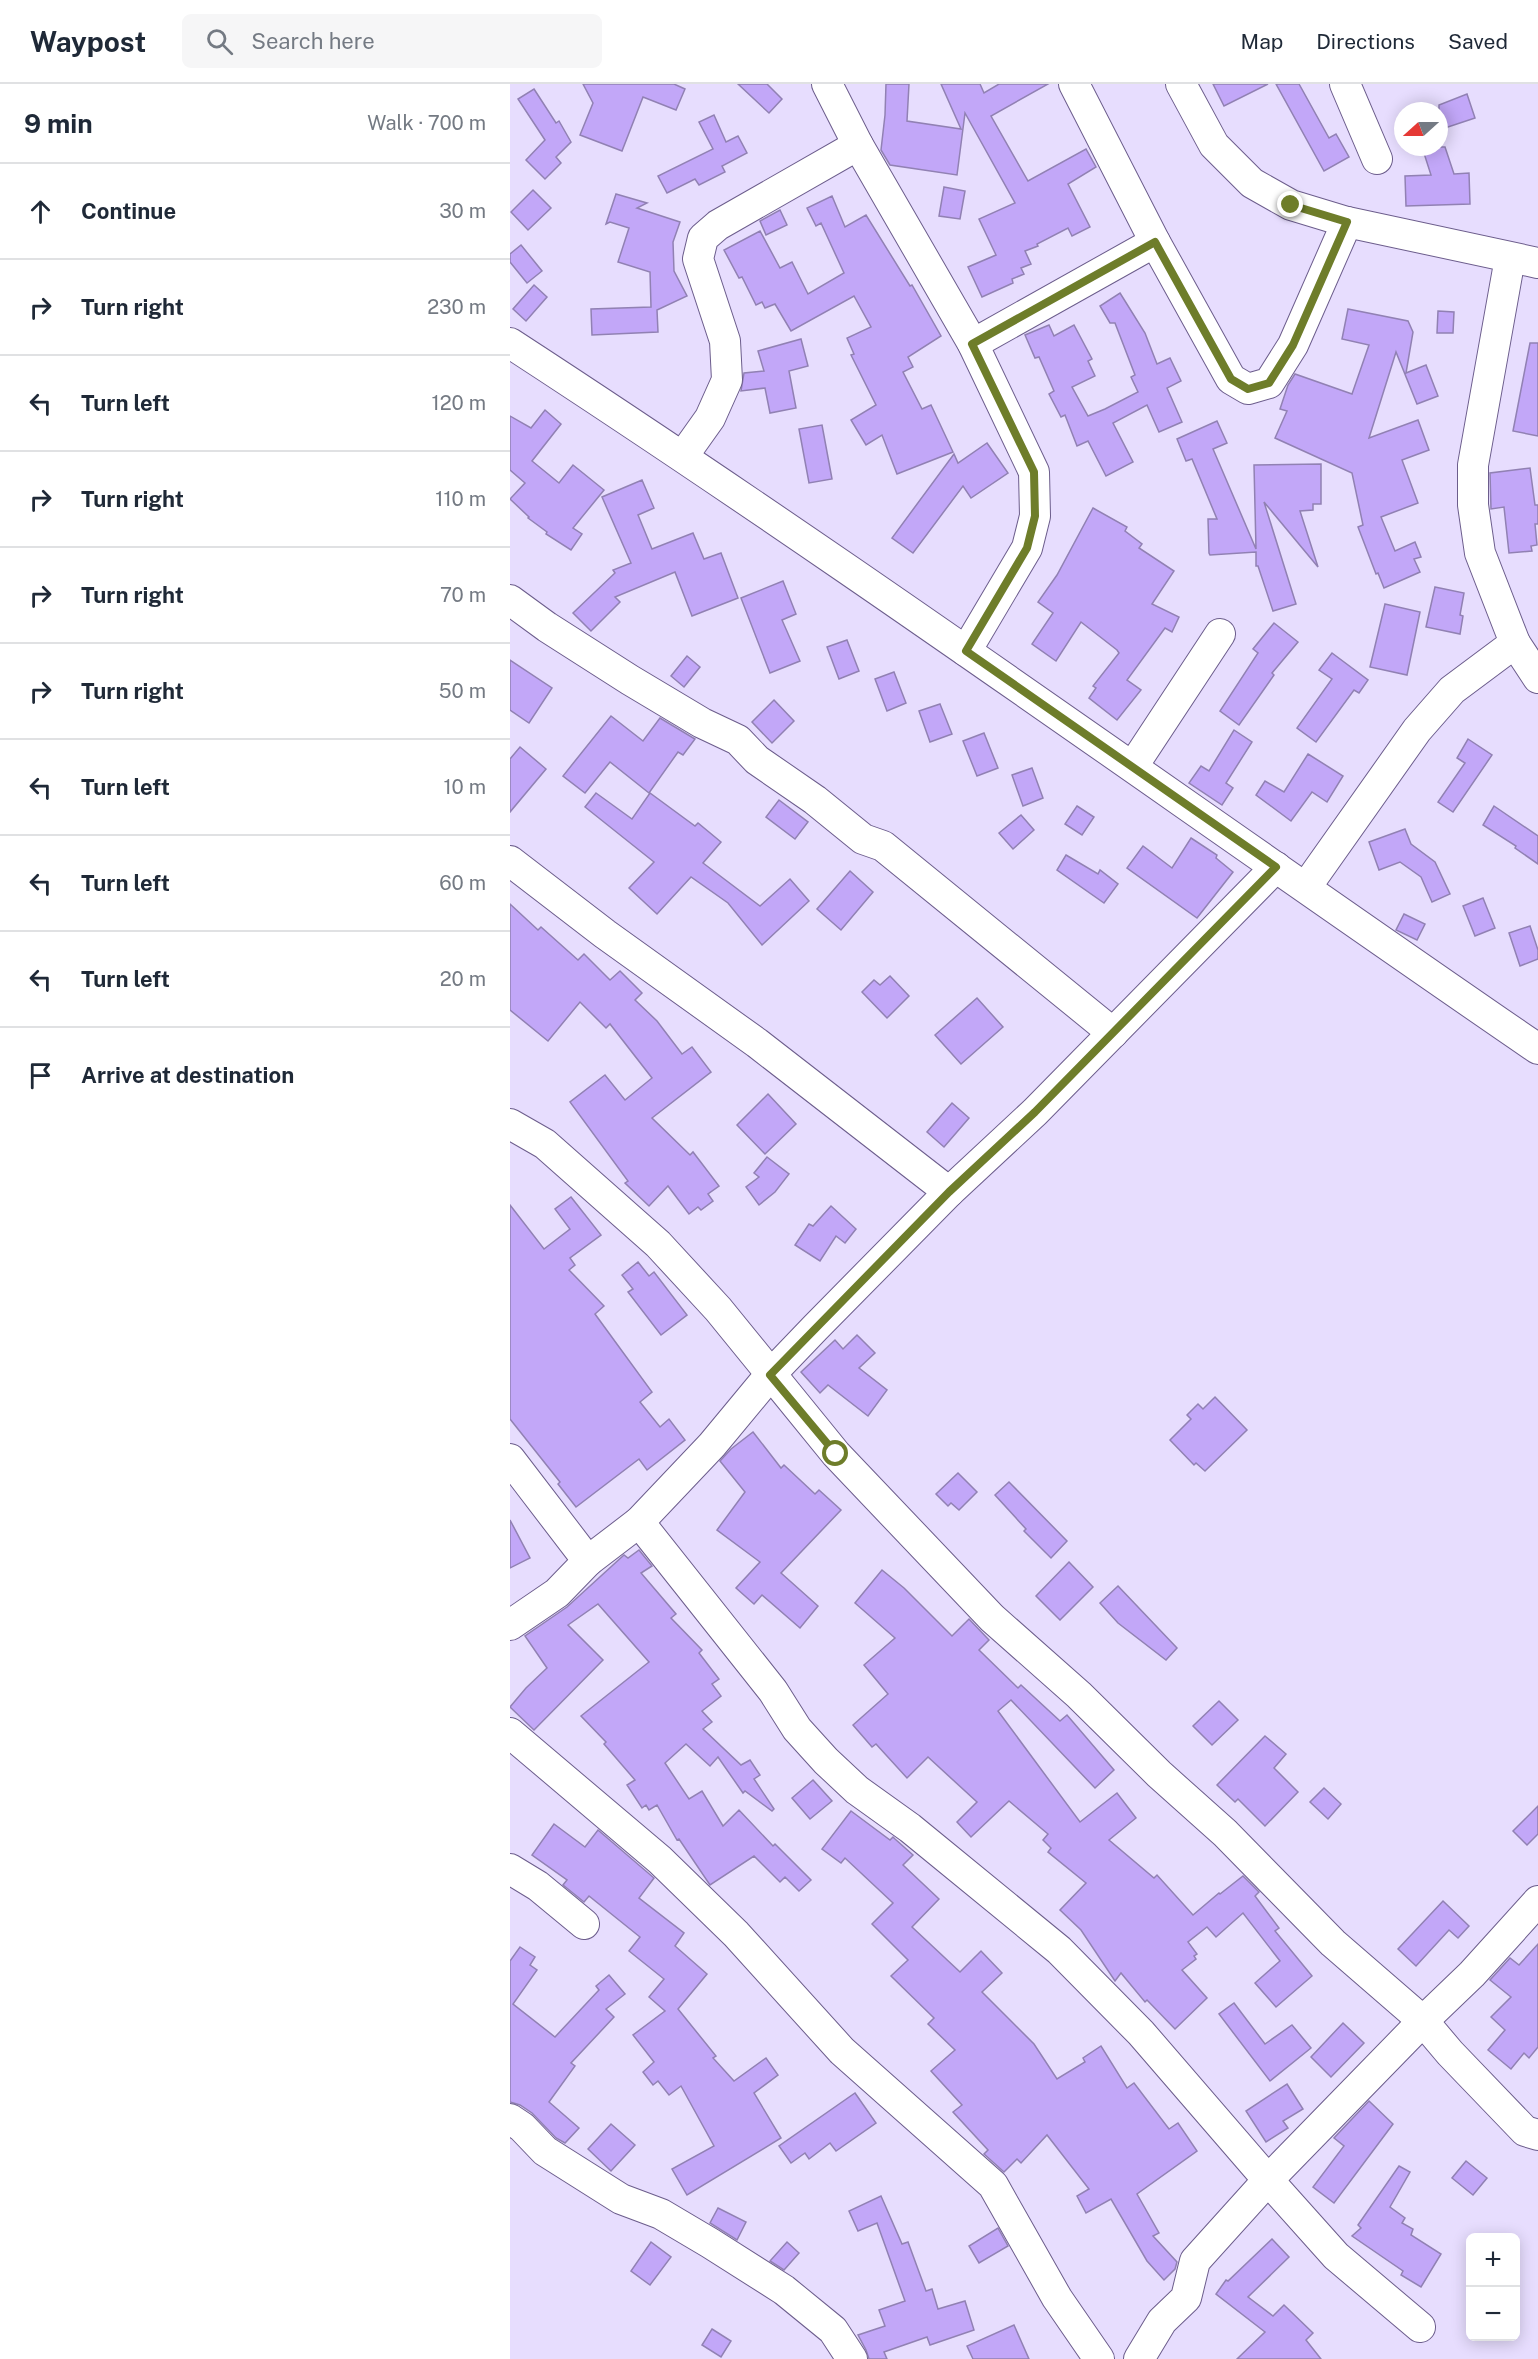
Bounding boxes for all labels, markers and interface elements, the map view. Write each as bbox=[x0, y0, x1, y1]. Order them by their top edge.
search box bbox=[182, 14, 602, 68]
text: Waypost bbox=[30, 25, 146, 58]
icon: search bbox=[203, 25, 236, 58]
text: Search here bbox=[251, 28, 375, 54]
text: Map bbox=[1241, 29, 1283, 54]
text: Directions bbox=[1316, 29, 1415, 54]
text: Saved bbox=[1448, 29, 1508, 54]
north arrow bbox=[1394, 102, 1448, 156]
text: 9 min bbox=[24, 108, 93, 139]
text: Walk · 700 m bbox=[367, 111, 486, 135]
route end bbox=[1277, 191, 1303, 217]
icon: ahead bbox=[24, 195, 57, 228]
text: Continue bbox=[81, 198, 176, 224]
text: 30 m bbox=[439, 199, 486, 223]
icon: right bbox=[24, 291, 57, 324]
text: Turn right bbox=[81, 294, 184, 320]
text: 230 m bbox=[427, 295, 486, 319]
icon: left bbox=[24, 387, 57, 420]
text: Turn left bbox=[81, 390, 170, 416]
text: 120 m bbox=[432, 391, 486, 415]
icon: right bbox=[24, 483, 57, 516]
text: Turn right bbox=[81, 486, 184, 512]
text: 110 m bbox=[435, 487, 486, 511]
icon: right bbox=[24, 579, 57, 612]
text: Turn right bbox=[81, 582, 184, 608]
text: 70 m bbox=[440, 583, 486, 607]
icon: right bbox=[24, 675, 57, 708]
text: Turn right bbox=[81, 678, 184, 704]
text: 50 m bbox=[439, 679, 486, 703]
icon: left bbox=[24, 771, 57, 804]
text: Turn left bbox=[81, 774, 170, 800]
text: 10 m bbox=[443, 775, 486, 799]
icon: left bbox=[24, 867, 57, 900]
text: Turn left bbox=[81, 870, 170, 896]
text: 60 m bbox=[439, 871, 486, 895]
icon: left bbox=[24, 963, 57, 996]
text: Turn left bbox=[81, 966, 170, 992]
text: 20 m bbox=[440, 967, 486, 991]
icon: arrive bbox=[24, 1059, 57, 1092]
text: Arrive at destination bbox=[81, 1062, 294, 1088]
route start bbox=[822, 1440, 848, 1466]
map controls bbox=[1466, 2233, 1520, 2341]
button: + bbox=[1466, 2233, 1520, 2287]
button: − bbox=[1466, 2287, 1520, 2341]

